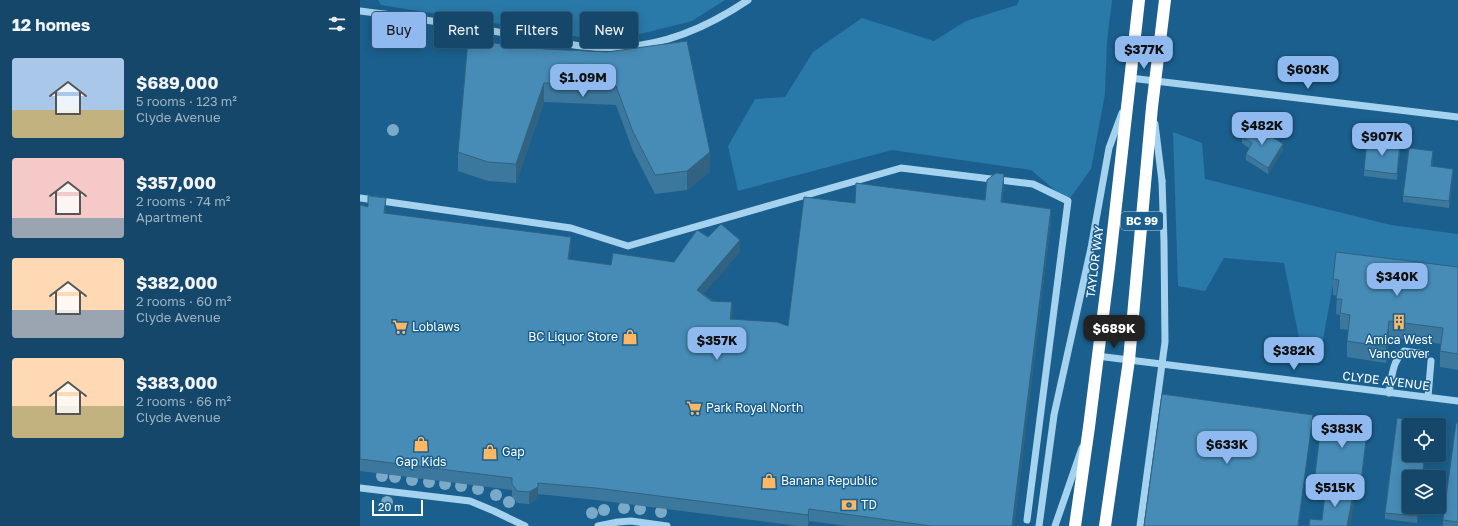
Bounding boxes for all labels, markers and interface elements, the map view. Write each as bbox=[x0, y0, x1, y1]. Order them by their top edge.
chip: Buy bbox=[372, 12, 426, 48]
chip: Rent bbox=[434, 12, 493, 48]
chip: Filters bbox=[501, 12, 572, 48]
chip: New bbox=[580, 12, 638, 48]
icon: filters bbox=[326, 13, 348, 35]
text: 12 homes bbox=[12, 14, 90, 35]
pin: $377K bbox=[1116, 36, 1172, 70]
text: $377K bbox=[1124, 41, 1164, 57]
pin: $603K bbox=[1280, 56, 1336, 90]
text: $603K bbox=[1287, 61, 1329, 77]
pin: $1.09M bbox=[550, 64, 616, 98]
text: $1.09M bbox=[559, 69, 607, 85]
text: $689,000 bbox=[136, 72, 218, 93]
icon: home bbox=[44, 74, 92, 122]
text: 5 rooms · 123 m² bbox=[136, 93, 237, 109]
text: Clyde Avenue bbox=[136, 109, 220, 125]
pin: $482K bbox=[1234, 112, 1290, 146]
text: $482K bbox=[1241, 117, 1283, 133]
pin: $907K bbox=[1354, 123, 1410, 157]
text: $907K bbox=[1361, 128, 1403, 144]
text: $357,000 bbox=[136, 172, 216, 193]
icon: home bbox=[44, 174, 92, 222]
text: 2 rooms · 74 m² bbox=[136, 193, 230, 209]
text: Apartment bbox=[136, 209, 203, 225]
road number: BC 99 bbox=[1121, 212, 1163, 230]
street label: TAYLOR WAY bbox=[1083, 225, 1106, 299]
pin: $340K bbox=[1369, 263, 1425, 297]
text: $340K bbox=[1376, 268, 1418, 284]
text: $382,000 bbox=[136, 272, 218, 293]
icon: home bbox=[44, 274, 92, 322]
text: 2 rooms · 60 m² bbox=[136, 293, 232, 309]
text: Clyde Avenue bbox=[136, 309, 220, 325]
building icon: Amica West Vancouver bbox=[1390, 313, 1408, 331]
pin: $689K bbox=[1086, 315, 1142, 349]
supermarket icon: Loblaws bbox=[391, 318, 409, 336]
place label: Loblaws bbox=[412, 319, 460, 334]
text: $689K bbox=[1093, 320, 1135, 336]
pin: $357K bbox=[689, 327, 745, 361]
shop icon: BC Liquor Store bbox=[621, 328, 639, 346]
place label: BC Liquor Store bbox=[528, 329, 618, 344]
text: $357K bbox=[696, 332, 738, 348]
place label: Amica West Vancouver bbox=[1365, 332, 1433, 361]
pin: $382K bbox=[1266, 337, 1322, 371]
text: $382K bbox=[1273, 342, 1315, 358]
street label: CLYDE AVENUE bbox=[1342, 368, 1430, 393]
text: $383,000 bbox=[136, 372, 218, 393]
icon: home bbox=[44, 374, 92, 422]
text: 2 rooms · 66 m² bbox=[136, 393, 231, 409]
supermarket icon: Park Royal North bbox=[685, 399, 703, 417]
place label: Park Royal North bbox=[706, 400, 803, 415]
text: Clyde Avenue bbox=[136, 409, 220, 425]
pin: $383K bbox=[1314, 415, 1370, 449]
map controls bbox=[1402, 418, 1446, 514]
button: locate bbox=[1402, 418, 1446, 462]
text: $383K bbox=[1321, 420, 1363, 436]
pin: $633K bbox=[1199, 431, 1255, 465]
shop icon: Gap Kids bbox=[412, 435, 430, 453]
text: $633K bbox=[1206, 436, 1248, 452]
shop icon: Gap bbox=[481, 443, 499, 461]
place label: Gap bbox=[502, 444, 525, 459]
place label: Gap Kids bbox=[396, 454, 446, 469]
button: layers bbox=[1402, 470, 1446, 514]
shop icon: Banana Republic bbox=[760, 472, 778, 490]
place label: Banana Republic bbox=[781, 473, 878, 488]
pin: $515K bbox=[1307, 474, 1363, 508]
text: $515K bbox=[1315, 479, 1355, 495]
bank icon: TD bbox=[840, 496, 858, 514]
place label: TD bbox=[861, 497, 877, 512]
scale bar bbox=[372, 498, 423, 517]
text: 20 m bbox=[378, 500, 404, 513]

